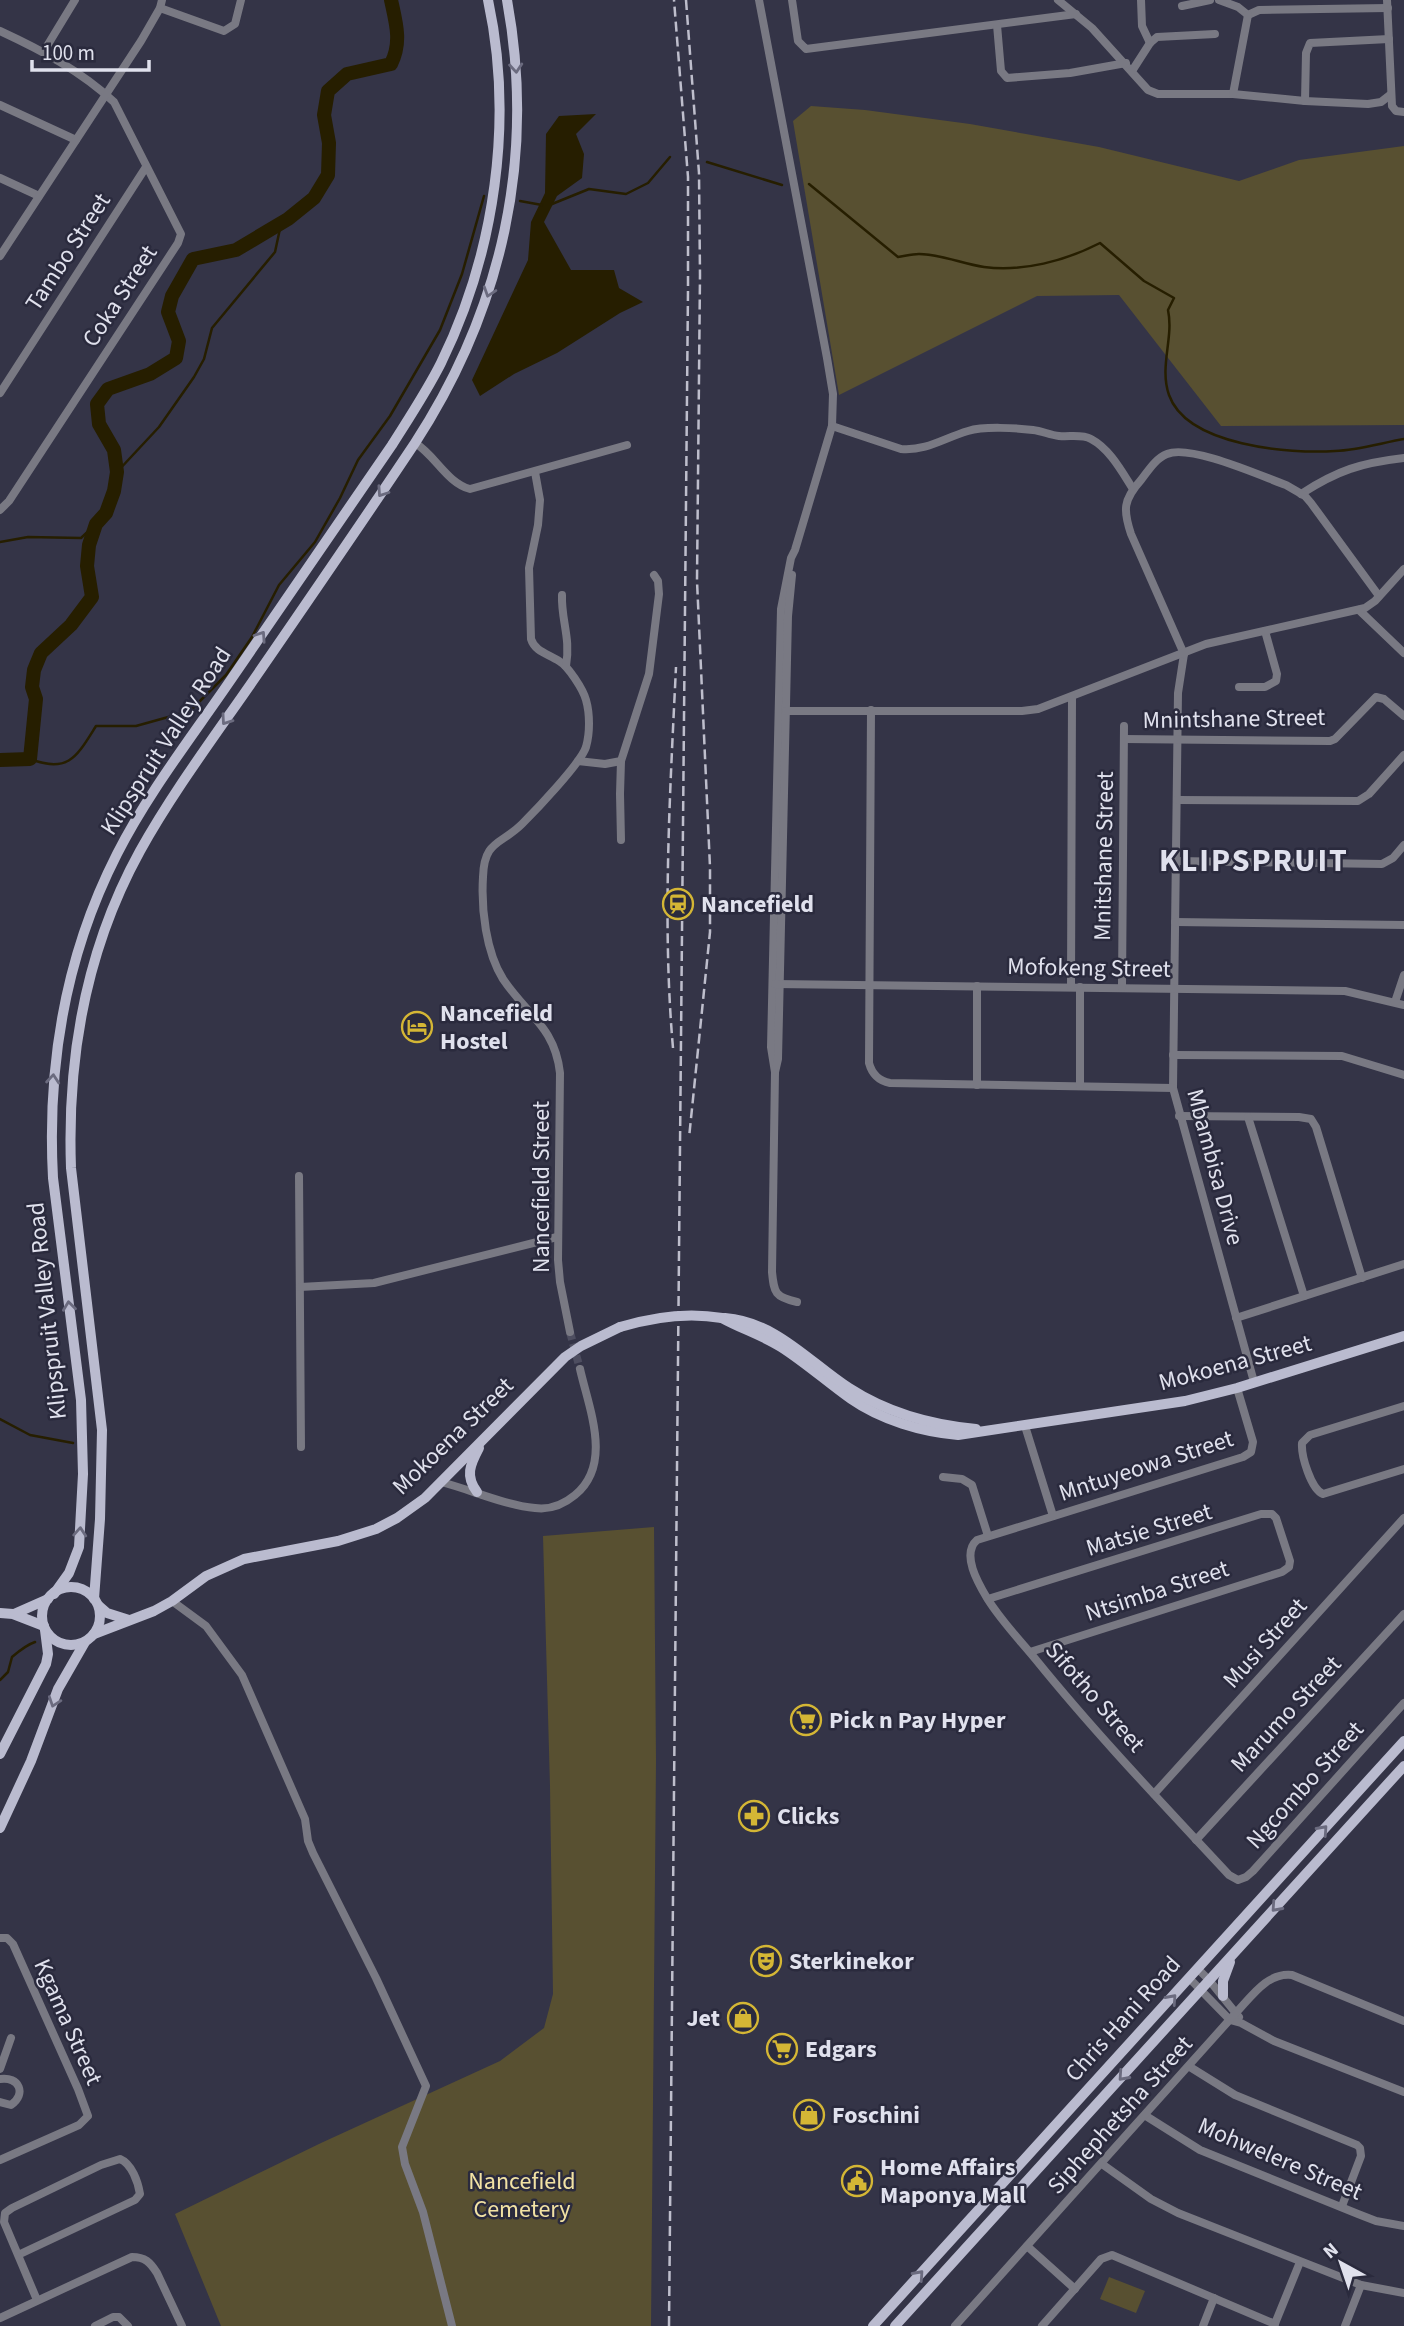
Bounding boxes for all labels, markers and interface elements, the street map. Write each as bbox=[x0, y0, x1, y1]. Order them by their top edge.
scale bar bbox=[32, 28, 149, 72]
text: 100 m bbox=[42, 38, 95, 68]
one-way arrow bbox=[508, 62, 523, 73]
street label: Tambo Street bbox=[17, 186, 119, 318]
street label: Coka Street bbox=[74, 238, 166, 354]
one-way arrow bbox=[483, 285, 497, 298]
one-way arrow bbox=[378, 484, 390, 497]
one-way arrow bbox=[253, 631, 265, 644]
street label: Klipspruit Valley Road bbox=[92, 640, 240, 842]
street label: Mnintshane Street bbox=[1142, 700, 1326, 738]
one-way arrow bbox=[222, 712, 234, 725]
street label: Mnitshane Street bbox=[1085, 771, 1123, 941]
district label: KLIPSPRUIT bbox=[1159, 838, 1349, 884]
station icon: Nancefield bbox=[661, 887, 695, 921]
place label: Nancefield bbox=[701, 887, 814, 922]
street label: Mofokeng Street bbox=[1007, 949, 1171, 987]
place label: Nancefield Hostel bbox=[440, 996, 553, 1059]
hotel icon: Nancefield Hostel bbox=[400, 1010, 434, 1044]
one-way arrow bbox=[45, 1074, 60, 1085]
street label: Mbambisa Drive bbox=[1177, 1085, 1253, 1249]
street label: Nancefield Street bbox=[524, 1101, 559, 1273]
street label: Klipspruit Valley Road bbox=[18, 1201, 76, 1421]
one-way arrow bbox=[62, 1300, 77, 1312]
street label: Mokoena Street bbox=[1155, 1326, 1315, 1400]
street label: Mokoena Street bbox=[384, 1369, 522, 1503]
street label: Mntuyeowa Street bbox=[1054, 1421, 1238, 1511]
street label: Matsie Street bbox=[1082, 1494, 1216, 1566]
one-way arrow bbox=[72, 1527, 87, 1538]
street label: Ntsimba Street bbox=[1081, 1551, 1233, 1631]
street label: Musi Street bbox=[1215, 1590, 1315, 1696]
street label: Sifotho Street bbox=[1037, 1634, 1153, 1760]
street label: Marumo Street bbox=[1222, 1648, 1350, 1780]
one-way arrow bbox=[48, 1696, 62, 1708]
supermarket icon: Pick n Pay Hyper bbox=[789, 1703, 823, 1737]
place label: Pick n Pay Hyper bbox=[829, 1703, 1006, 1738]
street label: Ngcombo Street bbox=[1238, 1713, 1372, 1857]
pharmacy icon: Clicks bbox=[737, 1799, 771, 1833]
place label: Clicks bbox=[777, 1799, 839, 1834]
one-way arrow bbox=[1315, 1825, 1327, 1838]
one-way arrow bbox=[1272, 1899, 1284, 1912]
theatre icon: Sterkinekor bbox=[749, 1944, 783, 1978]
place label: Sterkinekor bbox=[789, 1944, 914, 1979]
street label: Chris Hani Road bbox=[1057, 1948, 1189, 2090]
street label: Kgama Street bbox=[25, 1953, 111, 2091]
one-way arrow bbox=[1163, 1994, 1176, 2007]
place label: Jet bbox=[686, 2001, 720, 2036]
shop icon: Jet bbox=[726, 2001, 760, 2035]
street label: Siphephetsha Street bbox=[1039, 2028, 1201, 2202]
supermarket icon: Edgars bbox=[765, 2032, 799, 2066]
place label: Edgars bbox=[805, 2032, 877, 2067]
one-way arrow bbox=[1119, 2067, 1131, 2080]
shop icon: Foschini bbox=[792, 2098, 826, 2132]
place label: Foschini bbox=[832, 2098, 920, 2133]
street label: Mohwelere Street bbox=[1192, 2109, 1368, 2209]
place label: Home Affairs Maponya Mall bbox=[880, 2150, 1026, 2213]
park label: Nancefield Cemetery bbox=[468, 2164, 576, 2227]
public building icon: Home Affairs Maponya Mall bbox=[840, 2164, 874, 2198]
north arrow bbox=[1306, 2228, 1376, 2298]
text: N bbox=[1318, 2237, 1345, 2266]
one-way arrow bbox=[910, 2270, 923, 2283]

